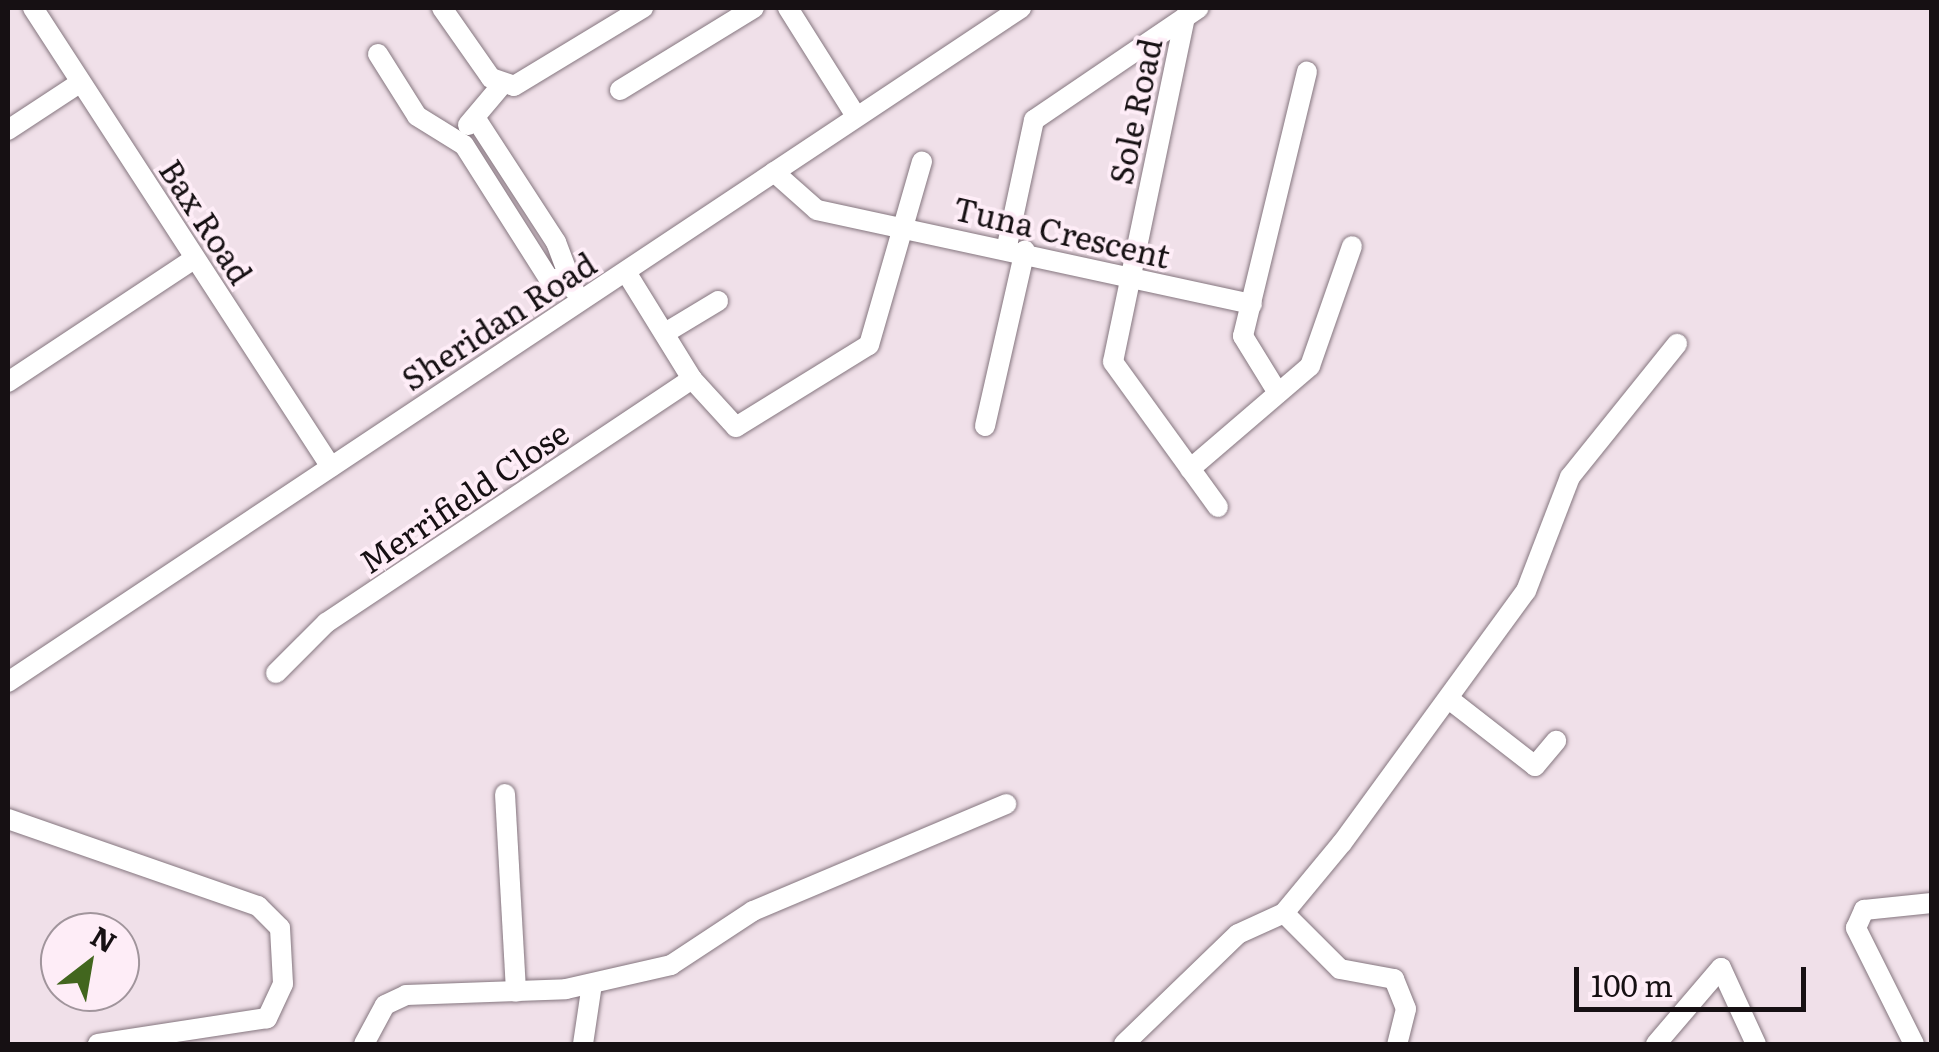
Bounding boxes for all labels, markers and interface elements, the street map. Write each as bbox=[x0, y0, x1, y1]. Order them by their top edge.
street label: Sole Road bbox=[1100, 34, 1168, 188]
street label: Bax Road bbox=[153, 152, 261, 290]
street label: Tuna Crescent bbox=[950, 187, 1174, 275]
street label: Sheridan Road bbox=[394, 243, 602, 397]
street label: Merrifield Close bbox=[351, 412, 575, 580]
north arrow bbox=[40, 912, 140, 1012]
text: N bbox=[84, 914, 125, 962]
scale bar bbox=[1579, 947, 1812, 1009]
text: 100 m bbox=[1591, 962, 1673, 1006]

